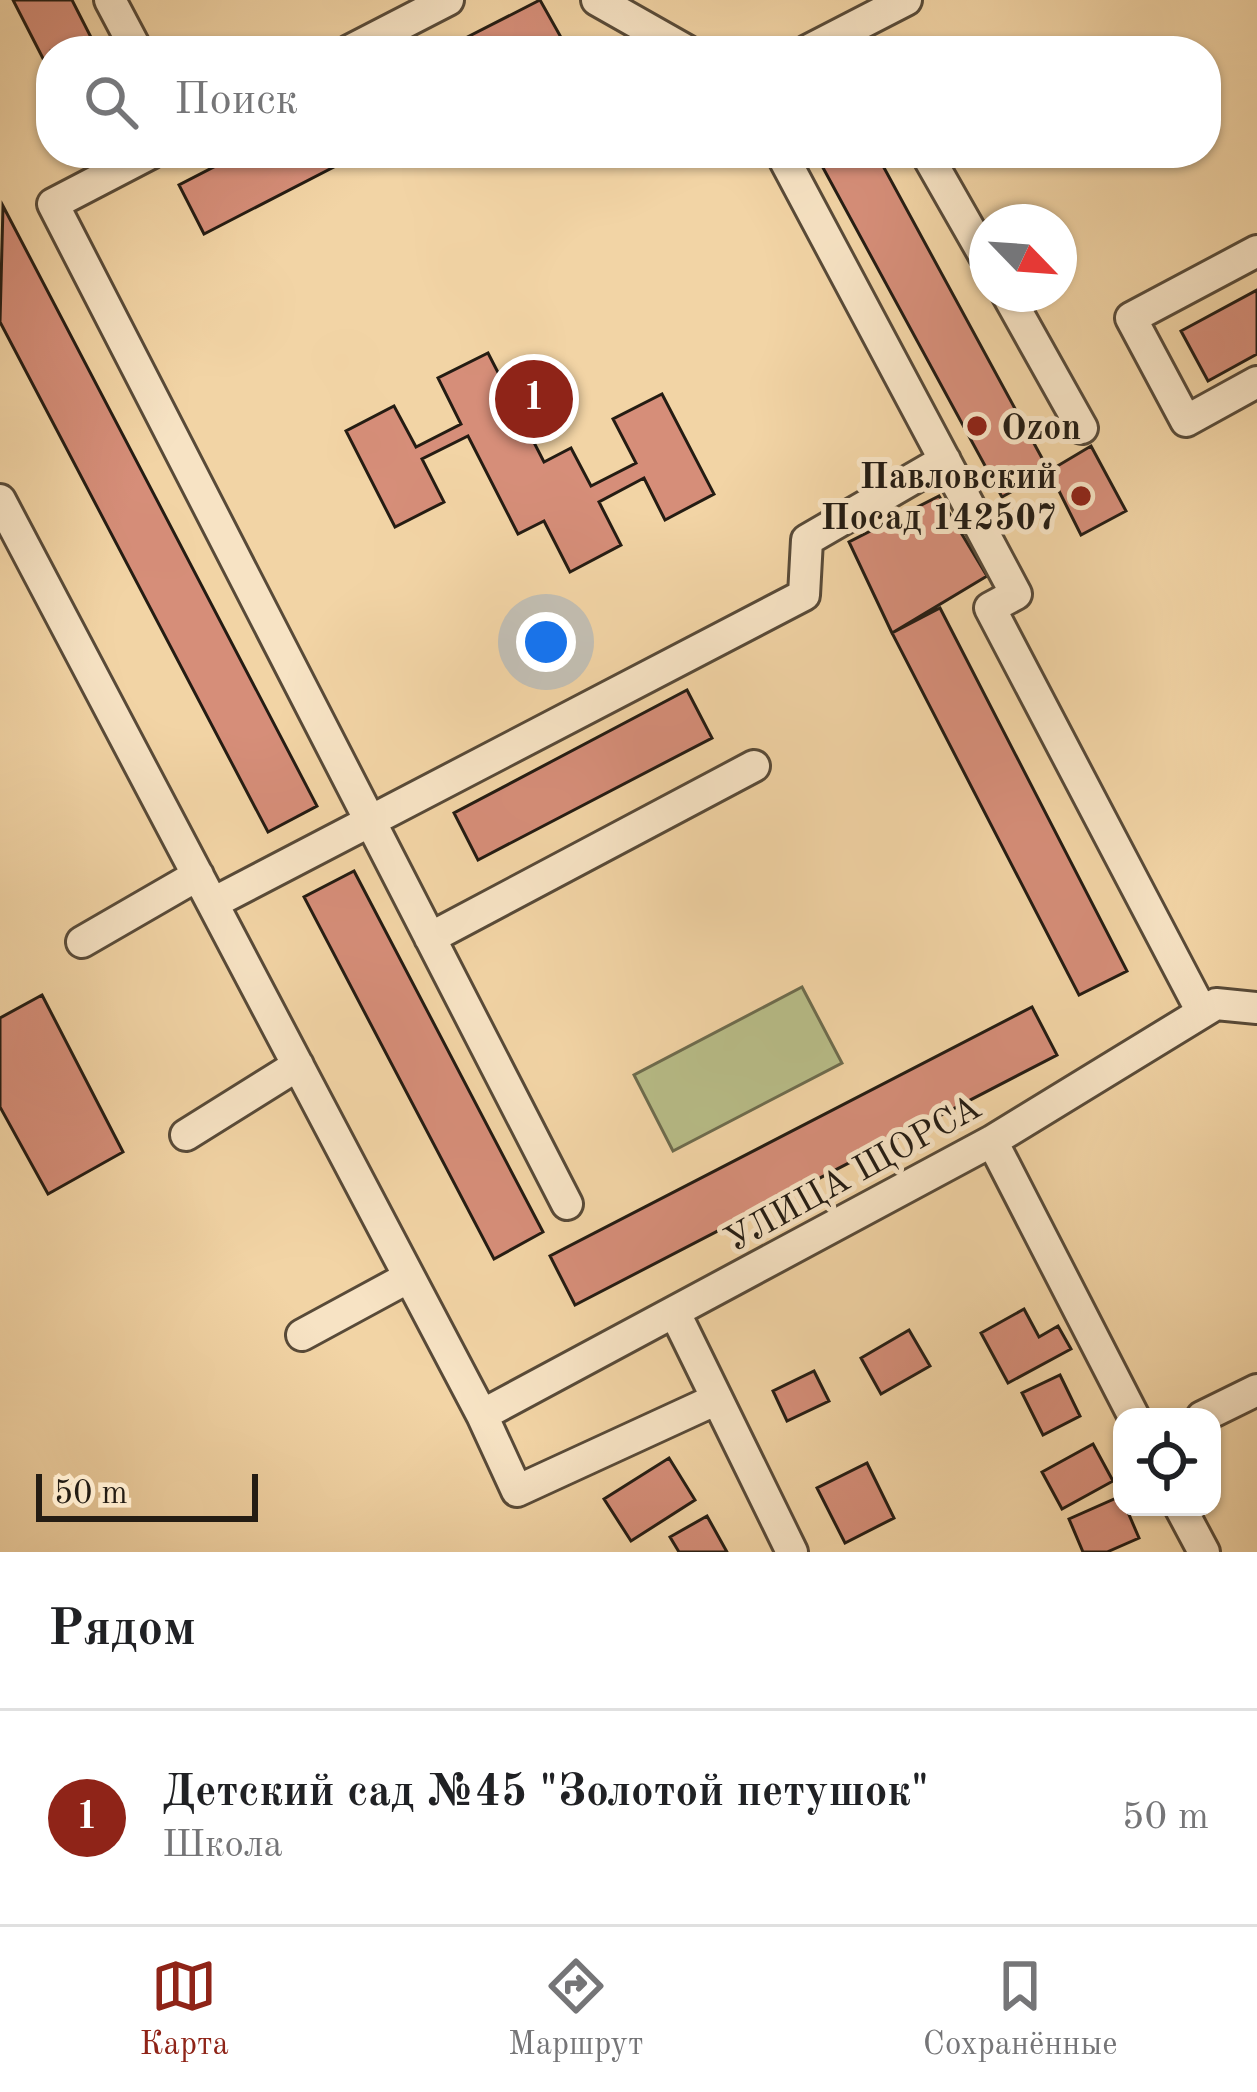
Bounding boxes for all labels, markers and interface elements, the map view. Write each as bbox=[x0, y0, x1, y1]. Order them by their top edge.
search box bbox=[36, 36, 1221, 168]
icon: search bbox=[78, 69, 144, 135]
text: Поиск bbox=[174, 79, 298, 124]
north arrow bbox=[969, 204, 1077, 312]
pin: 1 bbox=[495, 354, 573, 444]
place label: Ozon bbox=[1001, 412, 1081, 448]
marker: Ozon bbox=[964, 413, 990, 439]
place label: Павловский Посад 142507 bbox=[820, 461, 1057, 538]
marker: Павловский Посад 142507 bbox=[1068, 483, 1094, 509]
your location bbox=[516, 612, 576, 672]
street label: УЛИЦА ЩОРСА bbox=[720, 1090, 988, 1261]
map controls bbox=[1113, 1408, 1221, 1516]
button: locate bbox=[1113, 1408, 1221, 1516]
scale bar bbox=[36, 1468, 258, 1521]
text: 50 m bbox=[54, 1478, 128, 1511]
text: Рядом bbox=[48, 1605, 196, 1656]
text: Детский сад №45 "Золотой петушок" bbox=[162, 1771, 929, 1816]
text: 1 bbox=[76, 1798, 98, 1837]
text: 50 m bbox=[1122, 1798, 1209, 1837]
text: Школа bbox=[162, 1826, 283, 1865]
tab: Карта bbox=[140, 1953, 229, 2066]
tab: Маршрут bbox=[508, 1953, 644, 2066]
tab: Сохранённые bbox=[923, 1953, 1117, 2066]

